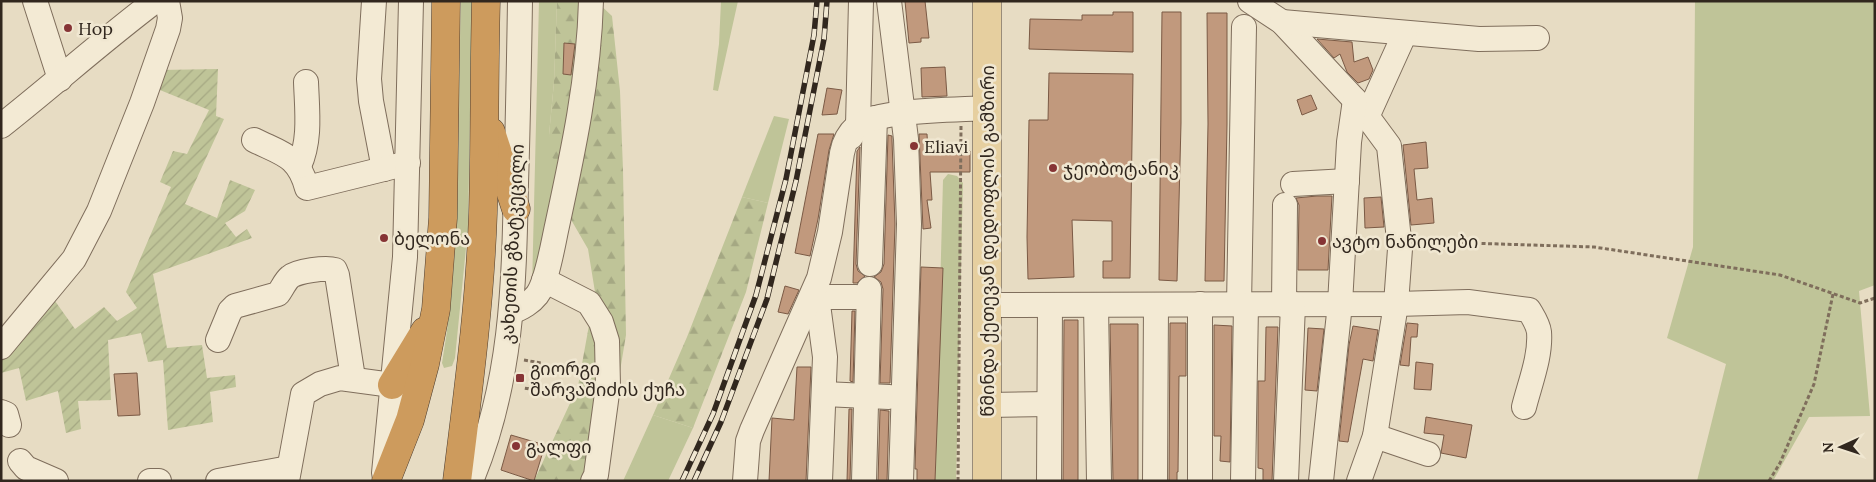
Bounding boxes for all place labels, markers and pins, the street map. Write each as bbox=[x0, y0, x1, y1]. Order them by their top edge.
place label: Нор bbox=[78, 17, 113, 40]
marker: Нор bbox=[62, 22, 74, 34]
place label: Eliavi bbox=[924, 135, 968, 158]
marker: Eliavi bbox=[908, 140, 920, 152]
place label: ჯეობოტანიკ bbox=[1063, 157, 1179, 180]
marker: ჯეობოტანიკ bbox=[1047, 162, 1059, 174]
place label: ბელონა bbox=[394, 227, 470, 250]
place label: ავტო ნაწილები bbox=[1332, 230, 1478, 253]
marker: ბელონა bbox=[378, 232, 390, 244]
marker: ავტო ნაწილები bbox=[1316, 235, 1328, 247]
place label: გიორგი შარვაშიძის ქუჩა bbox=[530, 357, 685, 401]
marker: გიორგი შარვაშიძის ქუჩა bbox=[514, 372, 526, 384]
place label: გალფი bbox=[526, 435, 592, 458]
marker: გალფი bbox=[510, 440, 522, 452]

